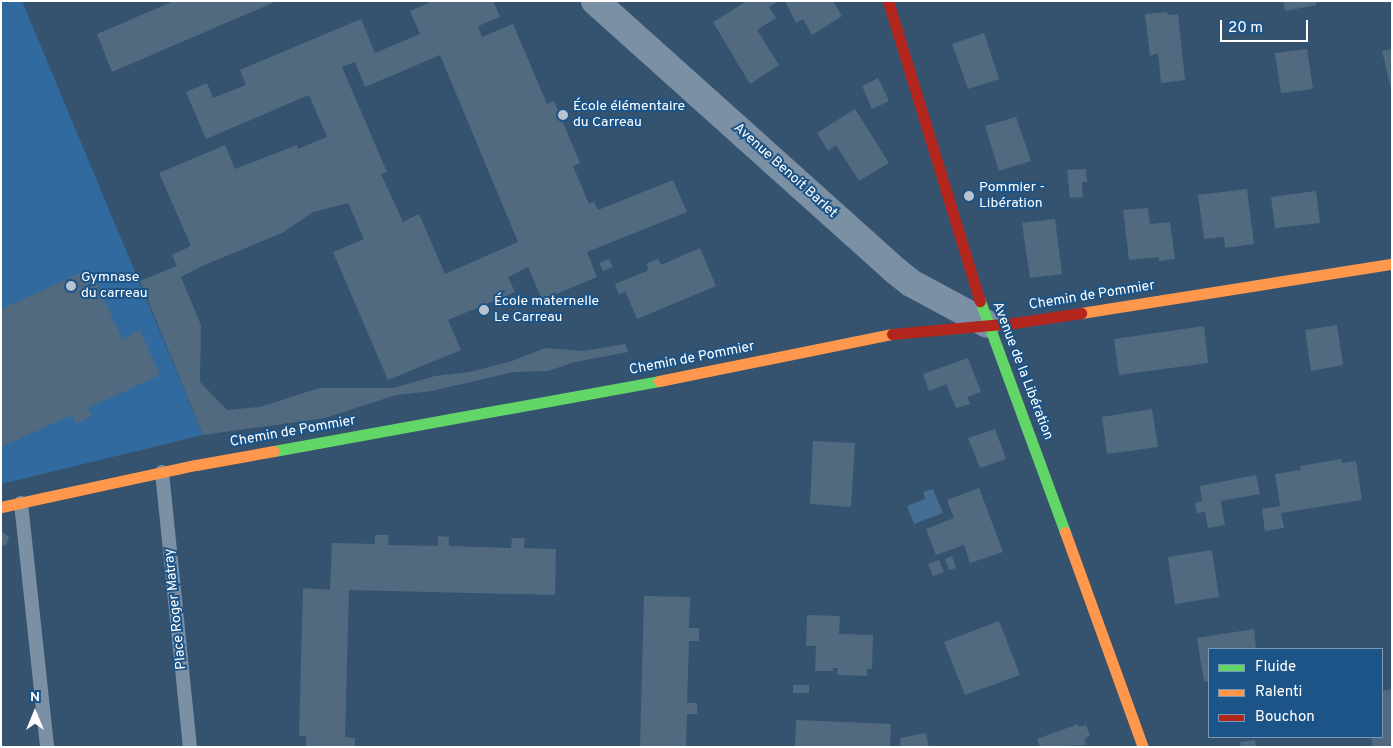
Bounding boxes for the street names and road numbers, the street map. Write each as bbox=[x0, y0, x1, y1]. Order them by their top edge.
street label: Avenue Benoit Barlet bbox=[730, 120, 840, 222]
street label: Chemin de Pommier bbox=[1028, 278, 1156, 314]
street label: Avenue de la Libération bbox=[988, 300, 1056, 442]
street label: Chemin de Pommier bbox=[628, 339, 756, 379]
street label: Chemin de Pommier bbox=[229, 413, 357, 451]
street label: Place Roger Matray bbox=[161, 548, 191, 670]

